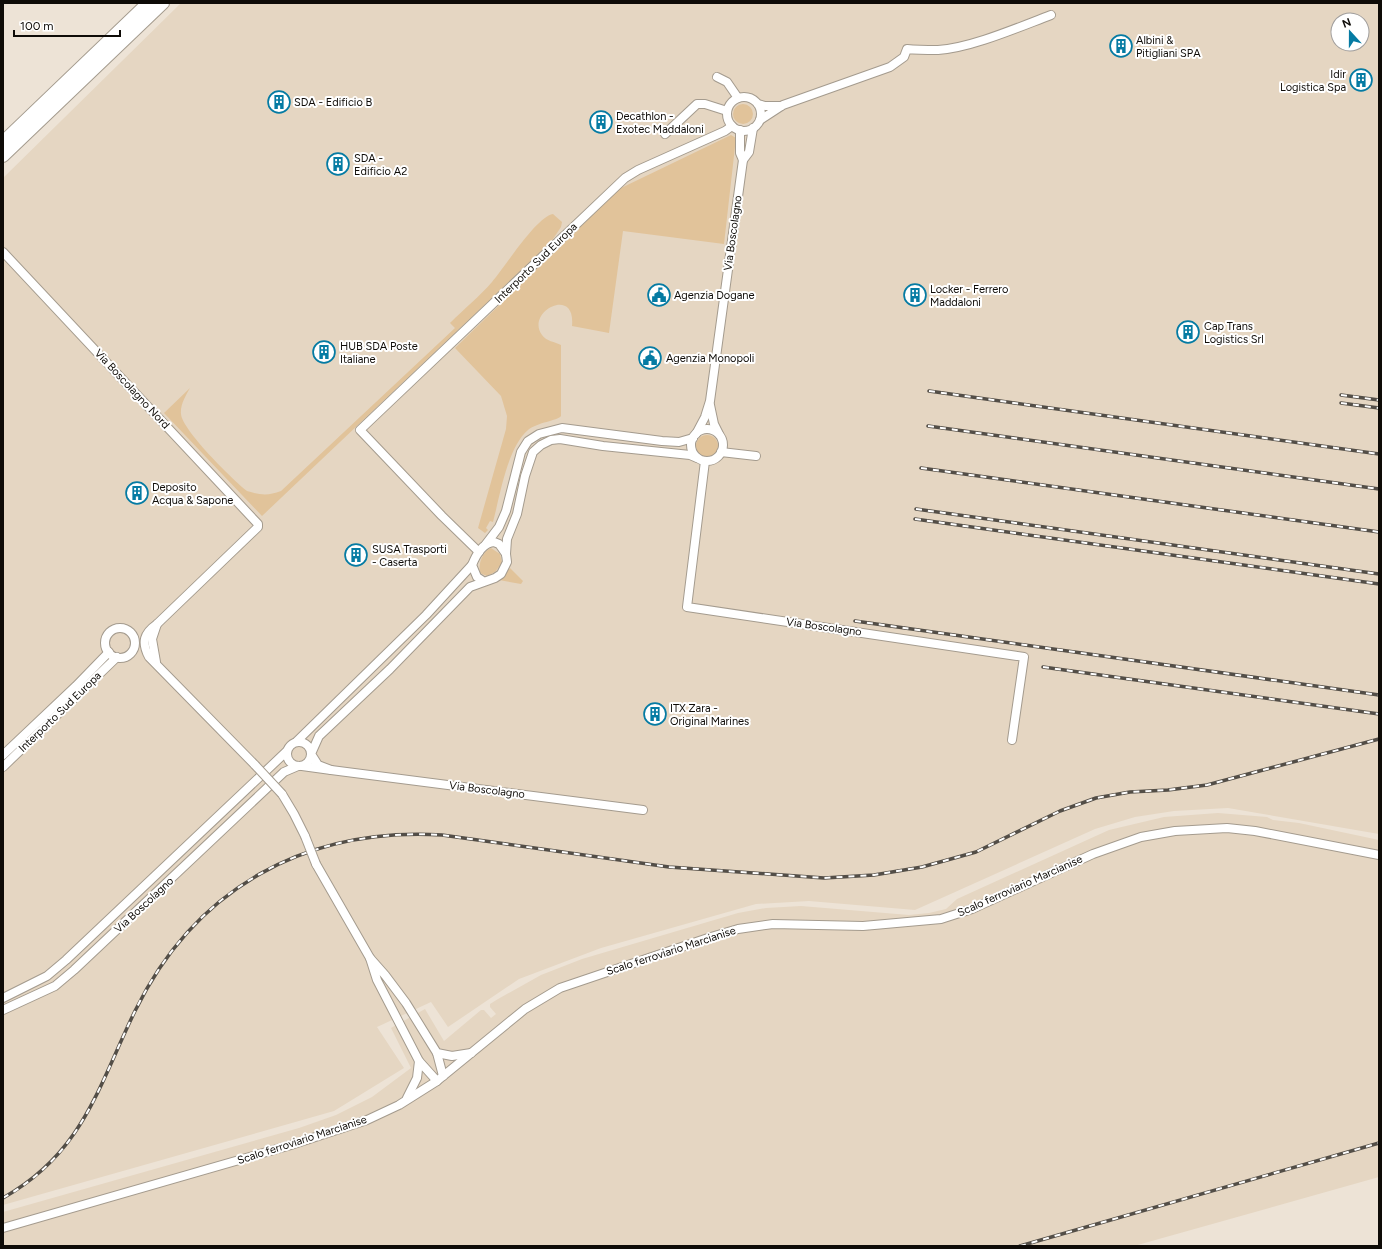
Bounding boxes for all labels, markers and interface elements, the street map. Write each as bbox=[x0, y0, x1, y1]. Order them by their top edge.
scale bar bbox=[14, 12, 120, 38]
north arrow bbox=[1330, 12, 1370, 52]
text: N bbox=[1340, 16, 1353, 31]
text: 100 m bbox=[20, 19, 54, 33]
building icon: Albini & Pitigliani SPA bbox=[1108, 33, 1134, 59]
place label: Albini & Pitigliani SPA bbox=[1136, 34, 1201, 60]
building icon: Idir Logistica Spa bbox=[1348, 67, 1374, 93]
place label: Idir Logistica Spa bbox=[1280, 68, 1346, 94]
building icon: SDA - Edificio B bbox=[266, 89, 292, 115]
place label: SDA - Edificio B bbox=[294, 96, 373, 109]
building icon: Decathlon - Exotec Maddaloni bbox=[588, 109, 614, 135]
place label: Decathlon - Exotec Maddaloni bbox=[616, 110, 704, 136]
building icon: SDA - Edificio A2 bbox=[325, 151, 351, 177]
place label: SDA - Edificio A2 bbox=[354, 152, 407, 178]
street label: Via Boscolagno bbox=[721, 194, 745, 272]
street label: Interporto Sud Europa bbox=[492, 220, 580, 306]
public building icon: Agenzia Dogane bbox=[646, 282, 672, 308]
building icon: Locker - Ferrero Maddaloni bbox=[902, 282, 928, 308]
place label: Locker - Ferrero Maddaloni bbox=[930, 283, 1008, 309]
place label: Agenzia Dogane bbox=[674, 289, 754, 302]
building icon: Cap Trans Logistics Srl bbox=[1175, 319, 1201, 345]
place label: Cap Trans Logistics Srl bbox=[1204, 320, 1264, 346]
building icon: HUB SDA Poste Italiane bbox=[311, 339, 337, 365]
place label: HUB SDA Poste Italiane bbox=[340, 340, 418, 366]
public building icon: Agenzia Monopoli bbox=[637, 345, 663, 371]
street label: Via Boscolagno Nord bbox=[92, 347, 172, 431]
place label: Agenzia Monopoli bbox=[666, 352, 754, 365]
building icon: Deposito Acqua & Sapone bbox=[124, 480, 150, 506]
place label: Deposito Acqua & Sapone bbox=[152, 481, 233, 507]
building icon: SUSA Trasporti - Caserta bbox=[343, 542, 369, 568]
place label: SUSA Trasporti - Caserta bbox=[372, 543, 447, 569]
street label: Via Boscolagno bbox=[785, 615, 863, 639]
street label: Interporto Sud Europa bbox=[16, 669, 104, 755]
building icon: ITX Zara - Original Marines bbox=[642, 701, 668, 727]
place label: ITX Zara - Original Marines bbox=[670, 702, 749, 728]
street label: Via Boscolagno bbox=[448, 779, 526, 801]
street label: Scalo ferroviario Marcianise bbox=[956, 853, 1084, 919]
street label: Via Boscolagno bbox=[112, 874, 176, 936]
street label: Scalo ferroviario Marcianise bbox=[605, 924, 737, 978]
street label: Scalo ferroviario Marcianise bbox=[236, 1113, 368, 1167]

